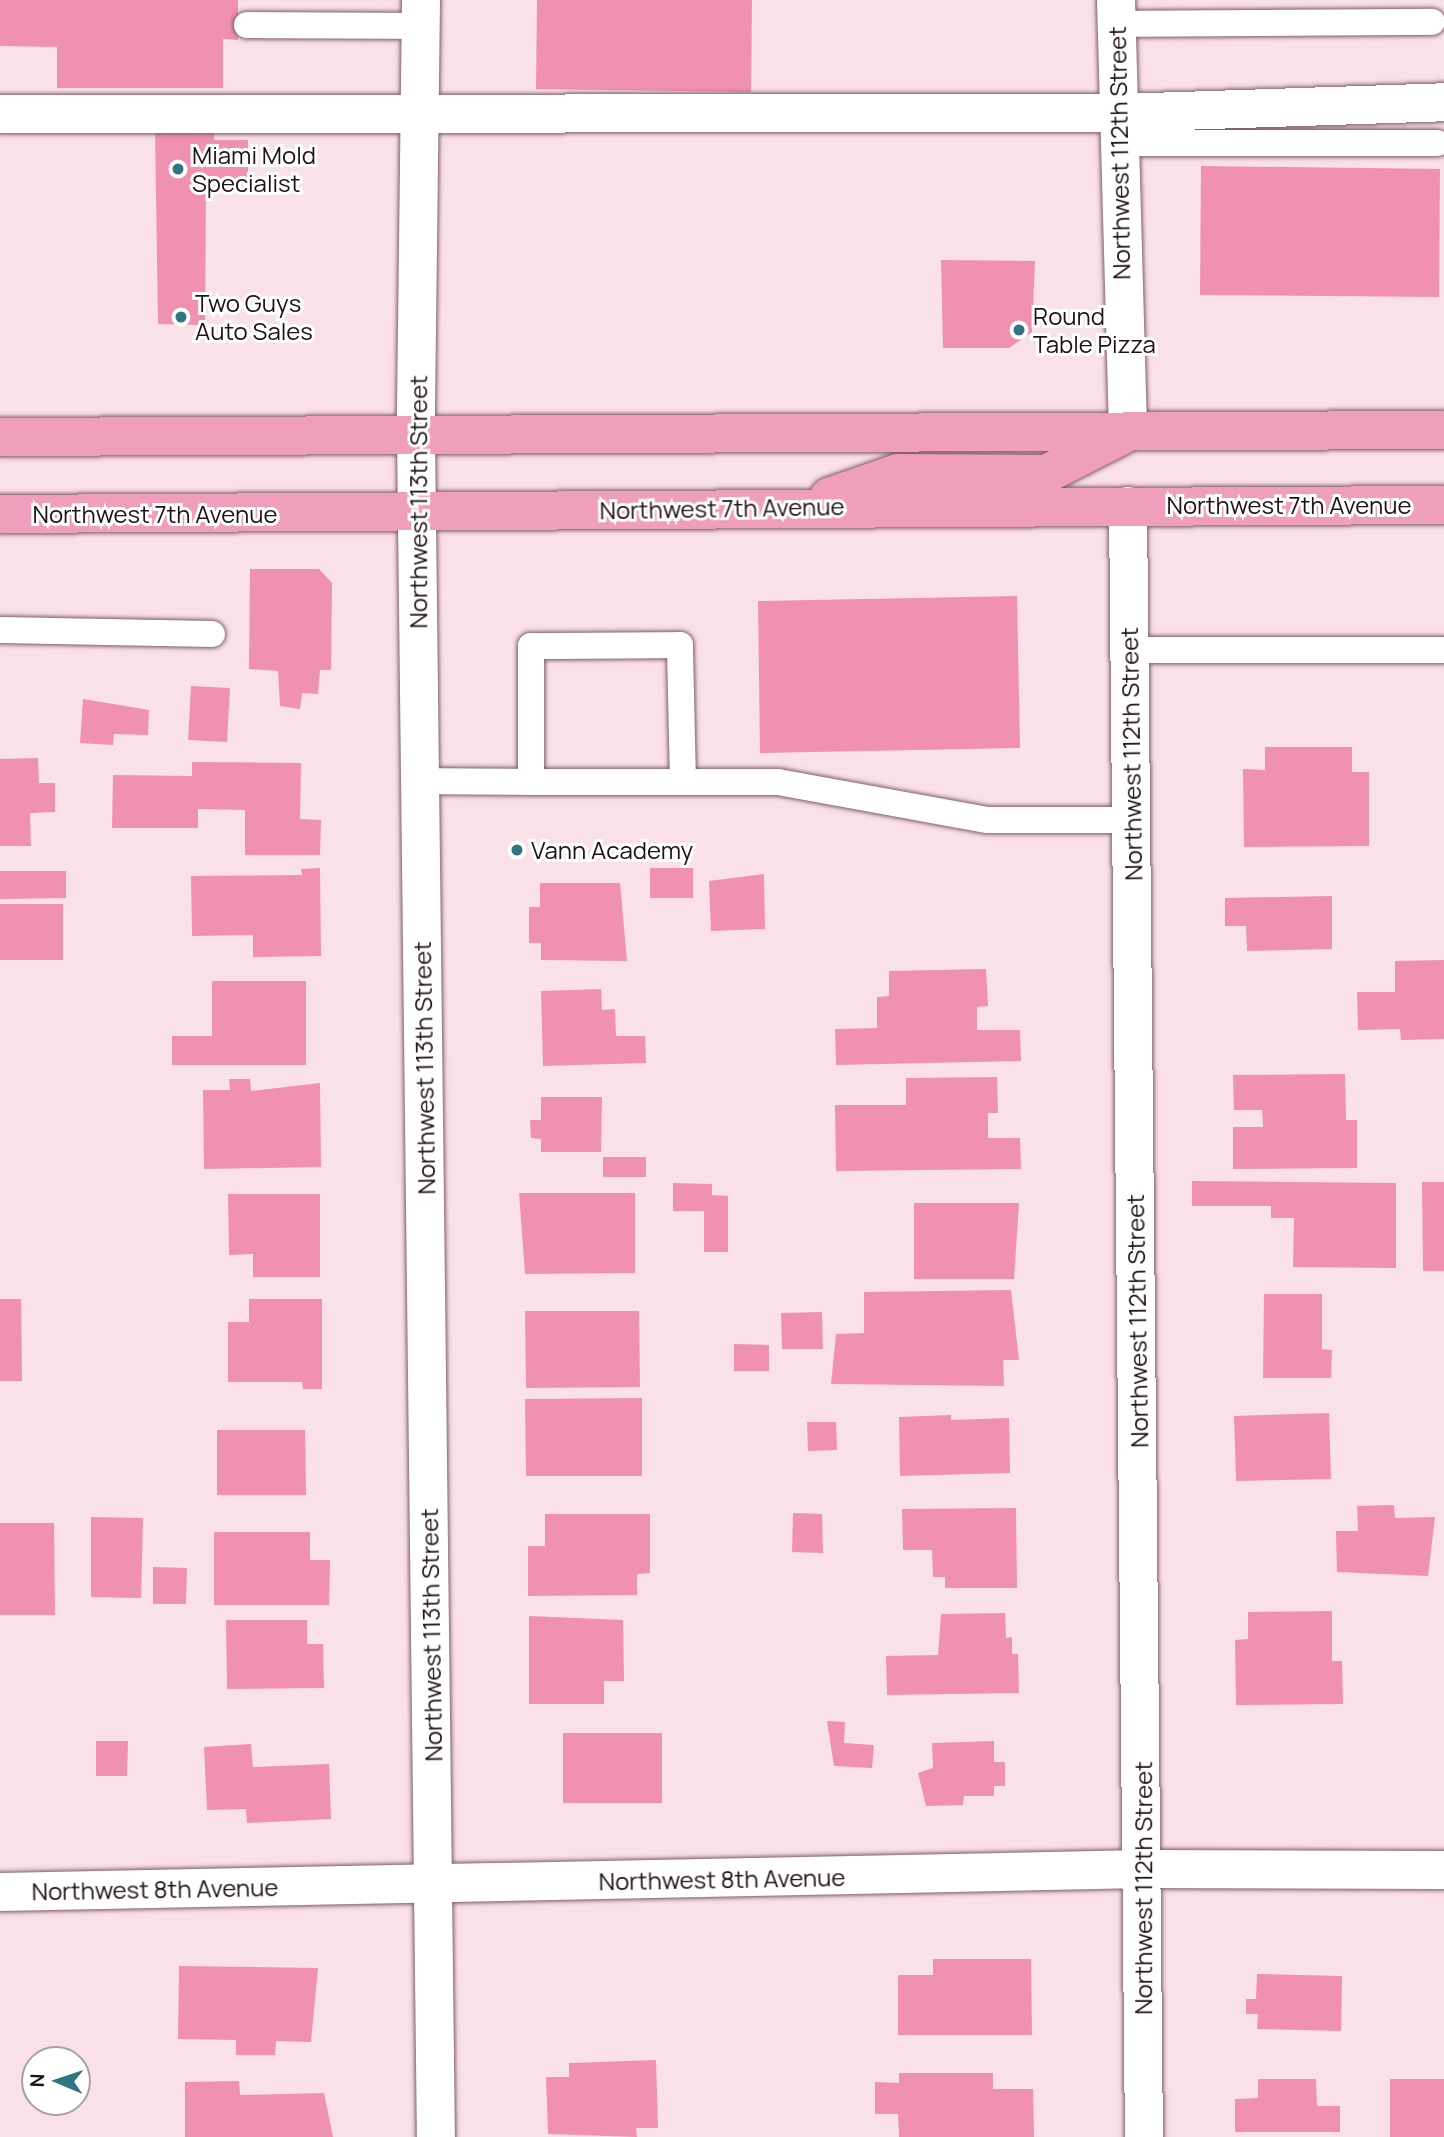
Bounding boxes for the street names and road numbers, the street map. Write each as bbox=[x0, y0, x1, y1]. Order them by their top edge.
street label: Northwest 112th Street bbox=[1102, 26, 1136, 280]
street label: Northwest 113th Street bbox=[404, 375, 432, 629]
street label: Northwest 7th Avenue bbox=[599, 491, 845, 525]
street label: Northwest 7th Avenue bbox=[1166, 491, 1412, 519]
street label: Northwest 7th Avenue bbox=[32, 500, 278, 528]
street label: Northwest 112th Street bbox=[1114, 627, 1148, 881]
street label: Northwest 113th Street bbox=[407, 941, 441, 1195]
street label: Northwest 112th Street bbox=[1120, 1194, 1154, 1448]
street label: Northwest 113th Street bbox=[414, 1508, 448, 1762]
street label: Northwest 112th Street bbox=[1129, 1761, 1157, 2015]
street label: Northwest 8th Avenue bbox=[598, 1862, 846, 1896]
street label: Northwest 8th Avenue bbox=[31, 1872, 279, 1906]

